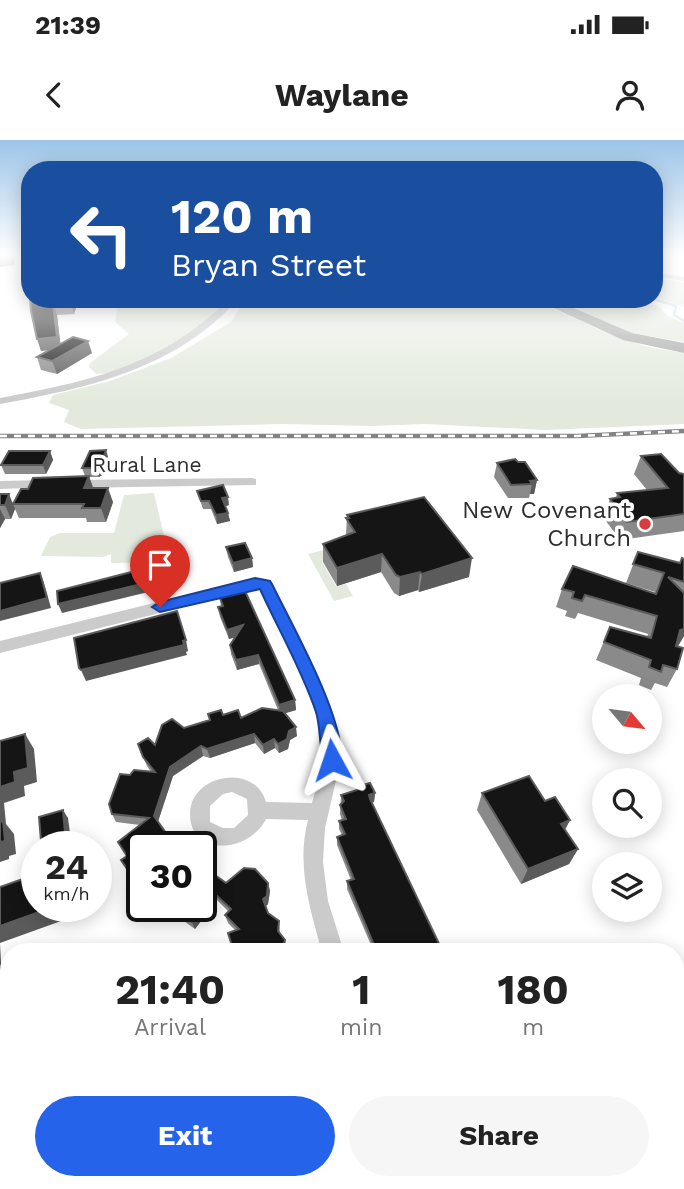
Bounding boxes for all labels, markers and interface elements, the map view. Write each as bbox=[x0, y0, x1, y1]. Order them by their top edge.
text: 21:39 bbox=[35, 10, 101, 40]
icon: back bbox=[35, 76, 73, 114]
text: Waylane bbox=[275, 76, 409, 114]
icon: person bbox=[611, 76, 649, 114]
text: 120 m bbox=[171, 187, 313, 245]
icon: left bbox=[56, 189, 147, 280]
text: Bryan Street bbox=[171, 246, 366, 284]
street label: Rural Lane bbox=[92, 452, 202, 477]
place label: New Covenant Church bbox=[462, 496, 631, 552]
marker: New Covenant Church bbox=[637, 516, 653, 532]
pin bbox=[130, 535, 190, 607]
icon: arrive bbox=[141, 546, 179, 584]
north arrow bbox=[592, 684, 662, 754]
map controls bbox=[592, 684, 662, 922]
position arrow bbox=[295, 723, 369, 797]
button: search bbox=[592, 768, 662, 838]
speed limit sign: 30 bbox=[126, 831, 217, 922]
text: 24 bbox=[45, 846, 88, 888]
button: layers bbox=[592, 852, 662, 922]
text: km/h bbox=[43, 883, 90, 904]
text: 21:40 bbox=[115, 965, 225, 1014]
text: 1 bbox=[352, 965, 370, 1014]
text: 180 bbox=[497, 965, 569, 1014]
text: Arrival bbox=[134, 1014, 206, 1041]
text: min bbox=[340, 1014, 382, 1041]
text: m bbox=[522, 1014, 544, 1041]
button: Exit bbox=[35, 1096, 335, 1176]
button: Share bbox=[349, 1096, 649, 1176]

